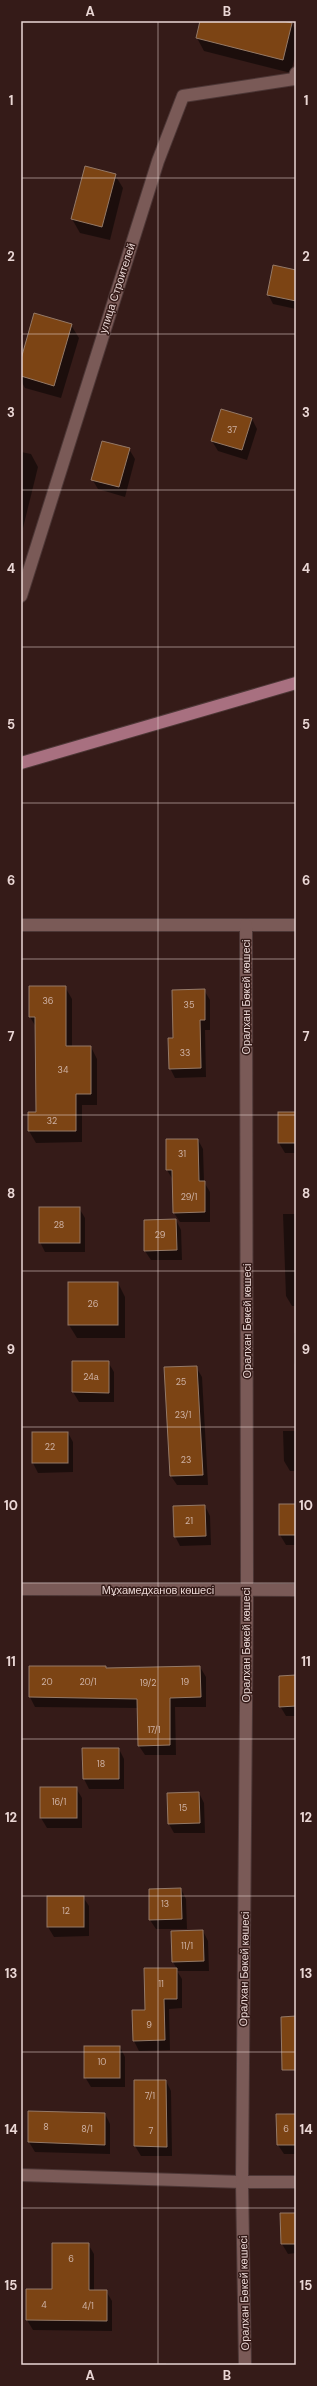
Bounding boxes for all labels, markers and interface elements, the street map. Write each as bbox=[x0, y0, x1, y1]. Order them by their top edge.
text: A bbox=[85, 3, 95, 20]
text: B bbox=[223, 3, 231, 20]
text: 1 bbox=[9, 92, 13, 109]
text: 1 bbox=[304, 92, 308, 109]
street label: улица Строителей bbox=[96, 241, 138, 335]
text: 2 bbox=[7, 248, 15, 265]
text: 2 bbox=[302, 248, 310, 265]
text: 3 bbox=[7, 404, 15, 421]
text: 3 bbox=[302, 404, 310, 421]
house number: 37 bbox=[227, 424, 237, 436]
text: 4 bbox=[7, 560, 15, 577]
text: 4 bbox=[302, 560, 310, 577]
text: 5 bbox=[7, 716, 15, 733]
text: 5 bbox=[302, 716, 310, 733]
text: 6 bbox=[7, 872, 15, 889]
text: 6 bbox=[302, 872, 310, 889]
street label: Оралхан Бөкей көшесі bbox=[239, 940, 253, 1054]
house number: 36 bbox=[43, 995, 54, 1007]
house number: 35 bbox=[184, 999, 194, 1011]
text: 7 bbox=[8, 1028, 15, 1045]
text: 7 bbox=[303, 1028, 310, 1045]
house number: 33 bbox=[180, 1047, 190, 1059]
house number: 34 bbox=[58, 1064, 69, 1076]
house number: 32 bbox=[47, 1115, 57, 1127]
house number: 31 bbox=[178, 1148, 186, 1160]
text: 8 bbox=[7, 1185, 15, 1202]
text: 8 bbox=[302, 1185, 310, 1202]
house number: 29/1 bbox=[181, 1191, 198, 1203]
house number: 28 bbox=[54, 1219, 64, 1231]
house number: 29 bbox=[155, 1229, 166, 1241]
street label: Оралхан Бөкей көшесі bbox=[240, 1264, 254, 1378]
house number: 26 bbox=[88, 1298, 99, 1310]
text: 9 bbox=[7, 1341, 15, 1358]
text: 9 bbox=[302, 1341, 310, 1358]
house number: 24а bbox=[83, 1371, 99, 1383]
house number: 25 bbox=[176, 1376, 186, 1388]
house number: 23/1 bbox=[175, 1409, 191, 1421]
house number: 22 bbox=[45, 1441, 55, 1453]
house number: 23 bbox=[181, 1454, 191, 1466]
text: 10 bbox=[4, 1497, 18, 1514]
text: 10 bbox=[299, 1497, 313, 1514]
house number: 21 bbox=[185, 1515, 193, 1527]
street label: Мұхамедханов көшесі bbox=[102, 1583, 214, 1597]
street label: Оралхан Бөкей көшесі bbox=[239, 1588, 253, 1702]
text: 11 bbox=[6, 1653, 16, 1670]
text: 11 bbox=[301, 1653, 311, 1670]
house number: 20 bbox=[41, 1676, 53, 1688]
house number: 20/1 bbox=[79, 1676, 97, 1688]
house number: 19 bbox=[181, 1676, 190, 1688]
house number: 19/2 bbox=[140, 1677, 156, 1689]
house number: 17/1 bbox=[147, 1724, 161, 1736]
house number: 18 bbox=[97, 1758, 105, 1770]
house number: 16/1 bbox=[52, 1796, 66, 1808]
house number: 15 bbox=[179, 1802, 187, 1814]
text: 12 bbox=[5, 1809, 17, 1826]
text: 12 bbox=[300, 1809, 312, 1826]
house number: 13 bbox=[161, 1898, 169, 1910]
house number: 12 bbox=[62, 1905, 70, 1917]
street label: Оралхан Бөкей көшесі bbox=[236, 1911, 252, 2027]
house number: 11/1 bbox=[181, 1940, 193, 1952]
text: 13 bbox=[5, 1965, 17, 1982]
text: 13 bbox=[300, 1965, 312, 1982]
house number: 11 bbox=[158, 1978, 164, 1990]
house number: 9 bbox=[146, 2019, 152, 2031]
house number: 10 bbox=[98, 2056, 106, 2068]
house number: 7/1 bbox=[145, 2090, 155, 2102]
text: 14 bbox=[4, 2121, 18, 2138]
house number: 8 bbox=[43, 2121, 49, 2133]
text: 14 bbox=[299, 2121, 313, 2138]
house number: 8/1 bbox=[81, 2123, 93, 2135]
house number: 6 bbox=[283, 2123, 289, 2135]
house number: 7 bbox=[149, 2125, 154, 2137]
street label: Оралхан Бөкей көшесі bbox=[236, 2235, 252, 2351]
house number: 6 bbox=[68, 2253, 74, 2265]
text: 15 bbox=[5, 2277, 17, 2294]
text: 15 bbox=[300, 2277, 312, 2294]
house number: 4 bbox=[41, 2299, 47, 2311]
house number: 4/1 bbox=[82, 2300, 94, 2312]
text: A bbox=[85, 2367, 95, 2384]
text: B bbox=[223, 2367, 231, 2384]

